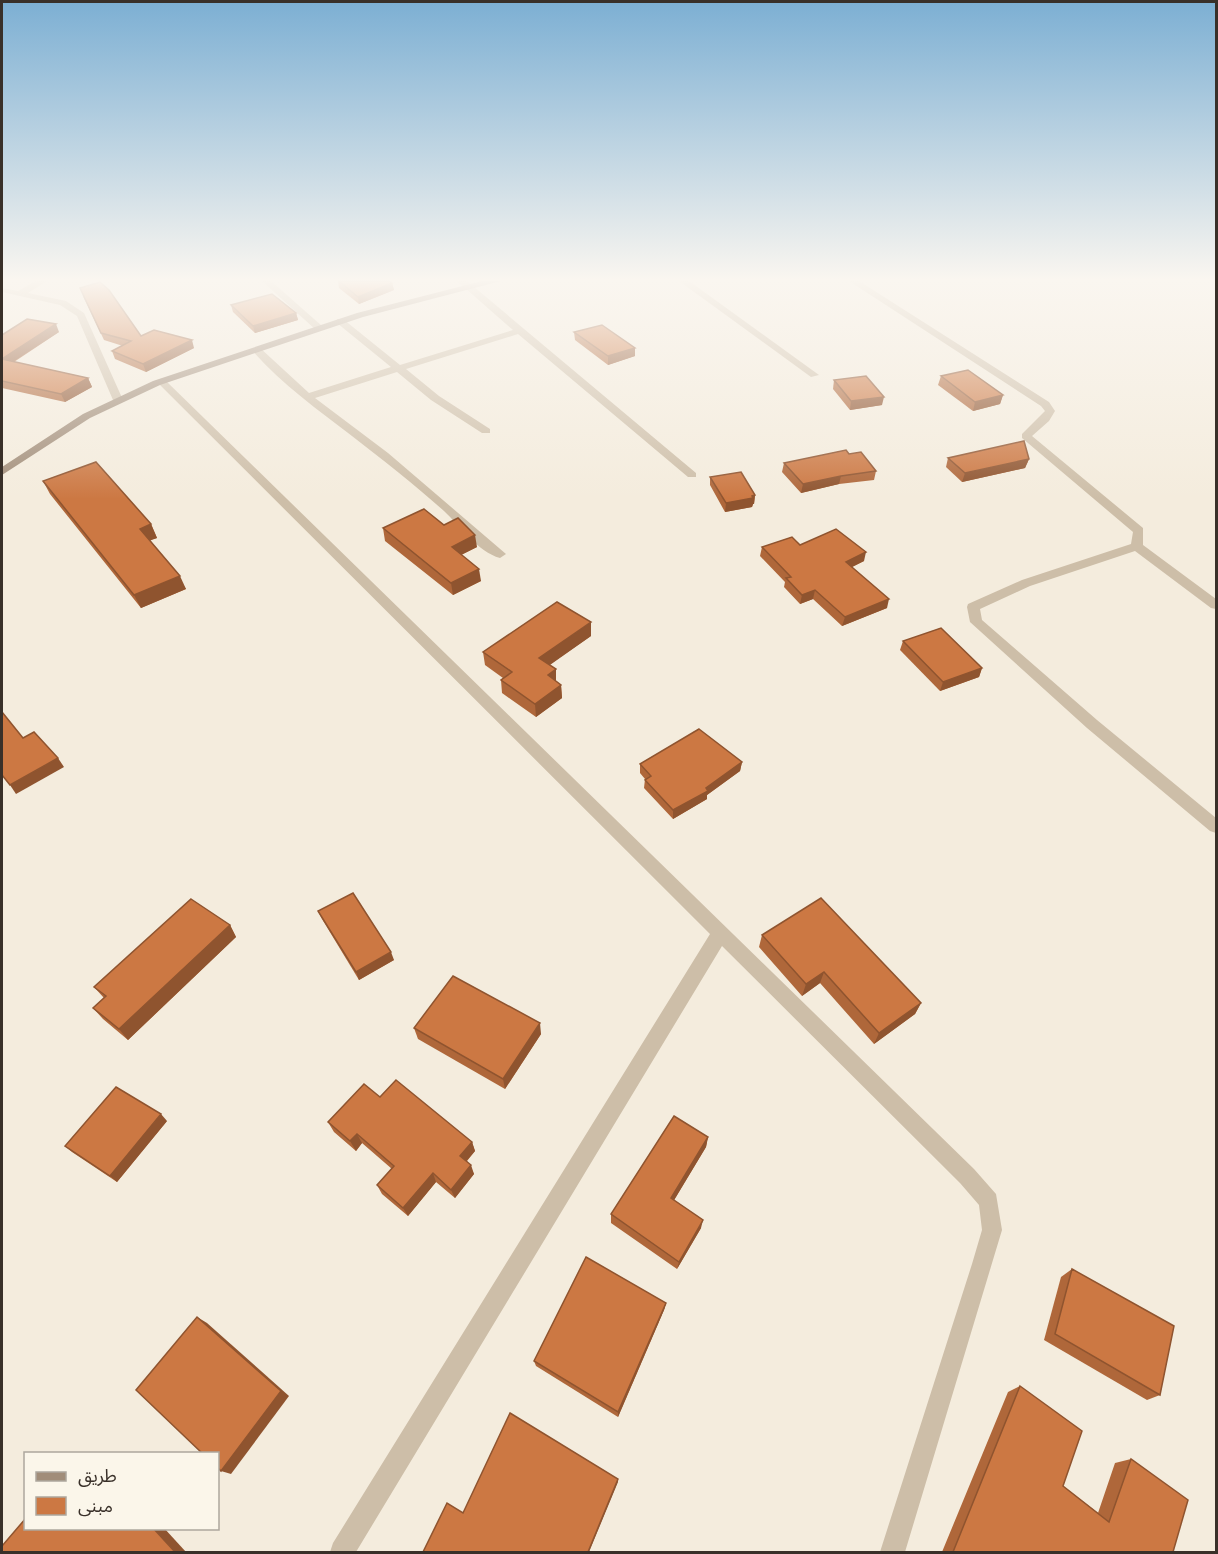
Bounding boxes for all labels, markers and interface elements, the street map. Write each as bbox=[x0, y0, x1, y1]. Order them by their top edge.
legend bbox=[24, 1452, 219, 1530]
text: طريق bbox=[78, 1466, 117, 1489]
text: مبنى bbox=[78, 1496, 113, 1519]

